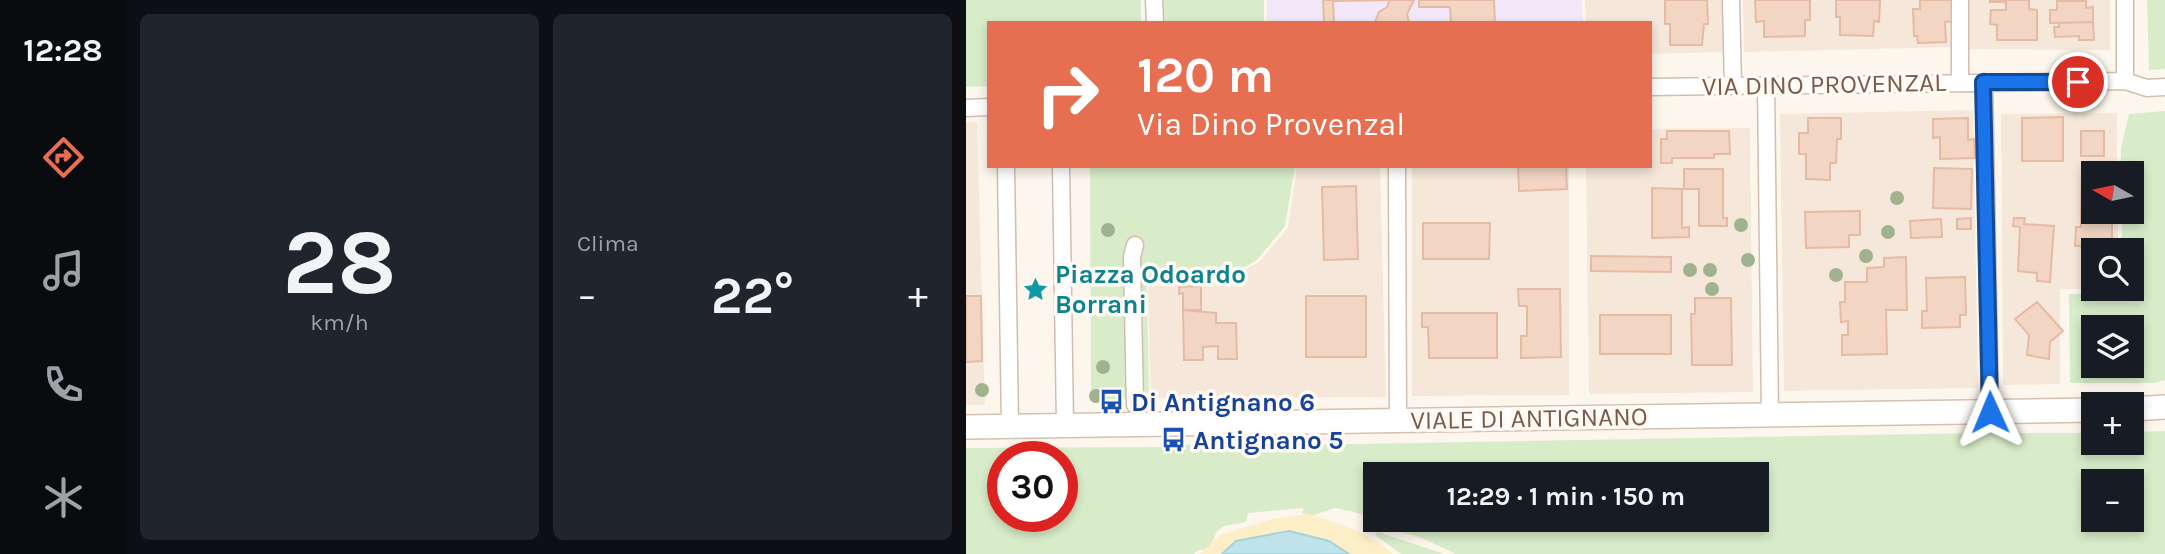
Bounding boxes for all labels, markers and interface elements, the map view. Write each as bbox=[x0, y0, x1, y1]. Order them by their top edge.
text: 12:28 bbox=[23, 32, 103, 69]
text: 120 m bbox=[1137, 47, 1274, 104]
icon: right bbox=[1022, 49, 1113, 140]
pin bbox=[2048, 52, 2108, 112]
icon: arrive bbox=[2059, 63, 2097, 101]
street label: VIA DINO PROVENZAL bbox=[1701, 67, 1947, 102]
text: Via Dino Provenzal bbox=[1137, 106, 1405, 143]
icon: directions bbox=[39, 133, 88, 182]
north arrow bbox=[2081, 161, 2144, 224]
map controls bbox=[2081, 161, 2144, 532]
text: 28 bbox=[283, 210, 396, 316]
text: Clima bbox=[577, 230, 639, 257]
button: search bbox=[2081, 238, 2144, 301]
icon: music bbox=[39, 246, 88, 295]
place label: Piazza Odoardo Borrani bbox=[1055, 259, 1246, 320]
text: 22° bbox=[711, 265, 794, 326]
text: − bbox=[577, 273, 597, 318]
text: + bbox=[908, 273, 928, 318]
place icon: Piazza Odoardo Borrani bbox=[1021, 275, 1049, 303]
text: km/h bbox=[310, 309, 369, 336]
button: layers bbox=[2081, 315, 2144, 378]
icon: phone bbox=[39, 360, 88, 409]
position arrow bbox=[1953, 375, 2027, 449]
place label: Di Antignano 6 bbox=[1131, 387, 1315, 418]
bus stop icon: Di Antignano 6 bbox=[1097, 388, 1125, 416]
button: + bbox=[2081, 392, 2144, 455]
street label: VIALE DI ANTIGNANO bbox=[1410, 401, 1648, 436]
place label: Antignano 5 bbox=[1193, 425, 1343, 456]
bus stop icon: Antignano 5 bbox=[1159, 426, 1187, 454]
speed limit sign: 30 bbox=[987, 441, 1078, 532]
button: − bbox=[2081, 469, 2144, 532]
icon: climate bbox=[39, 473, 88, 522]
text: 12:29 · 1 min · 150 m bbox=[1447, 481, 1685, 512]

